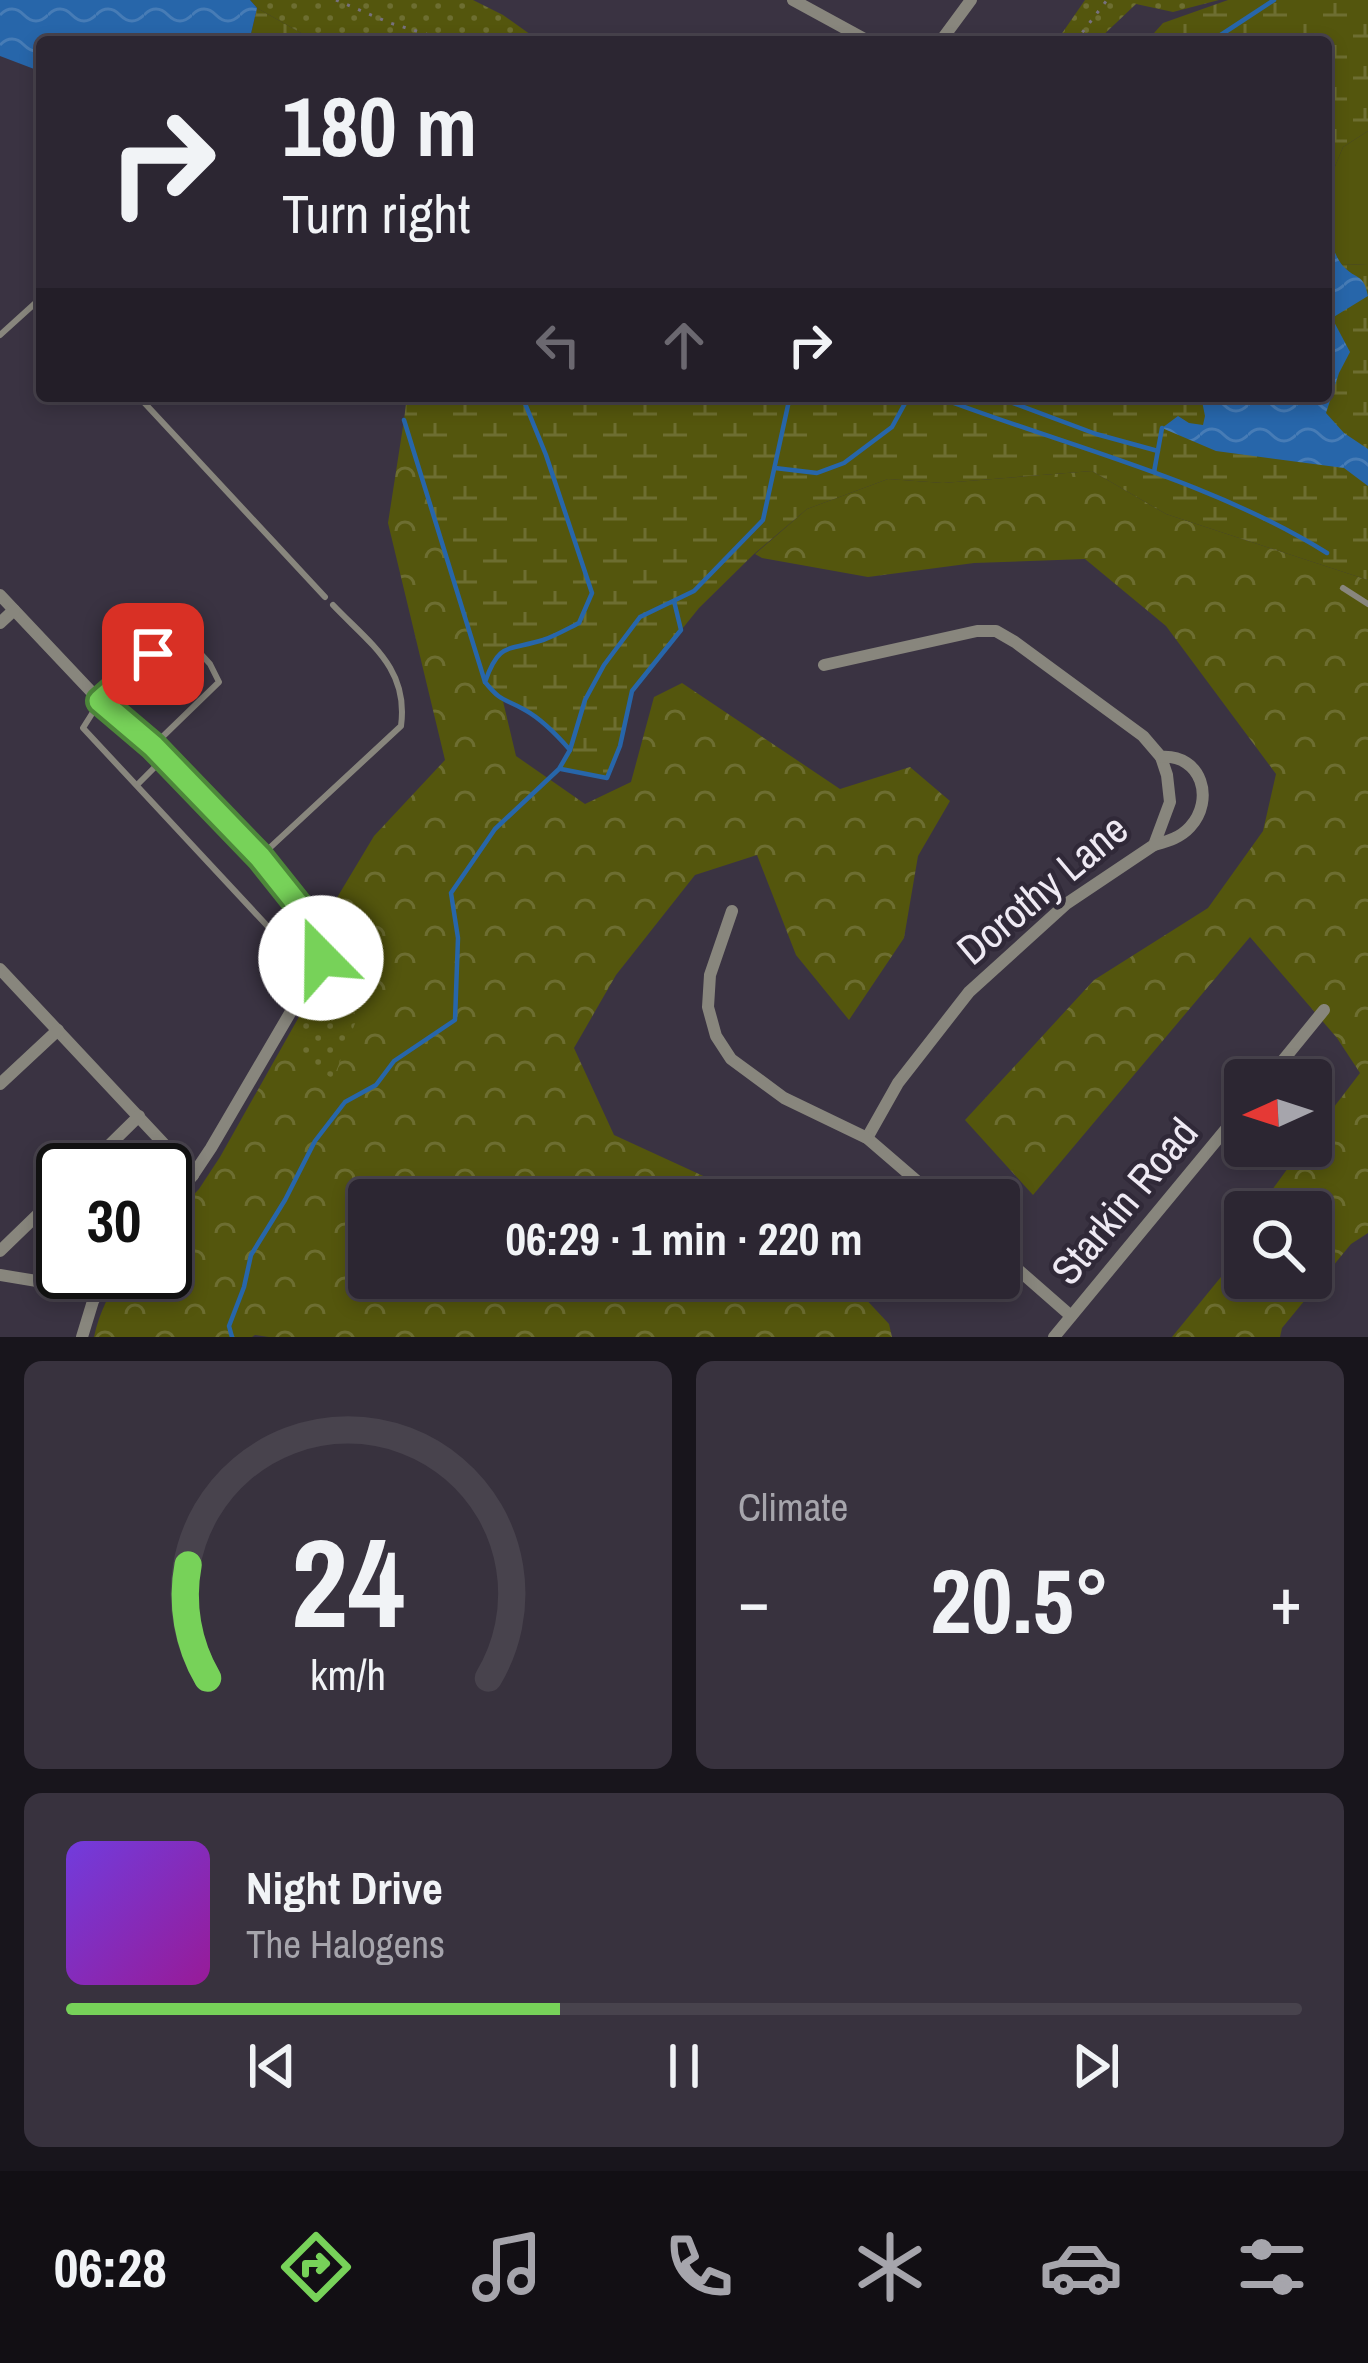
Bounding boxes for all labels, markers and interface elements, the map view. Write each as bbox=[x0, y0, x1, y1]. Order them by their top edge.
text: 180 m bbox=[282, 69, 477, 182]
icon: right bbox=[84, 84, 240, 240]
text: Turn right bbox=[282, 177, 470, 250]
icon: left bbox=[525, 312, 591, 378]
icon: ahead bbox=[651, 312, 717, 378]
icon: right bbox=[777, 312, 843, 378]
pin bbox=[102, 603, 204, 705]
icon: arrive bbox=[120, 621, 186, 687]
street label: Dorothy Lane bbox=[945, 801, 1139, 977]
position arrow bbox=[258, 895, 384, 1021]
north arrow bbox=[1224, 1059, 1332, 1167]
map controls bbox=[1224, 1059, 1332, 1299]
street label: Starkin Road bbox=[1038, 1106, 1210, 1296]
speed limit sign: 30 bbox=[36, 1143, 192, 1299]
button: search bbox=[1224, 1191, 1332, 1299]
text: 06:29 · 1 min · 220 m bbox=[506, 1208, 862, 1269]
text: Climate bbox=[738, 1481, 848, 1533]
text: 24 bbox=[291, 1498, 405, 1666]
text: 20.5° bbox=[930, 1540, 1110, 1661]
text: − bbox=[738, 1556, 770, 1645]
text: + bbox=[1270, 1556, 1302, 1645]
text: km/h bbox=[310, 1646, 386, 1703]
text: Night Drive bbox=[246, 1857, 443, 1918]
text: The Halogens bbox=[246, 1918, 445, 1970]
icon: previous bbox=[239, 2033, 305, 2099]
icon: pause bbox=[651, 2033, 717, 2099]
icon: next bbox=[1063, 2033, 1129, 2099]
icon: directions bbox=[274, 2225, 358, 2309]
icon: music bbox=[465, 2225, 549, 2309]
icon: phone bbox=[657, 2225, 741, 2309]
icon: climate bbox=[848, 2225, 932, 2309]
icon: car bbox=[1039, 2225, 1123, 2309]
icon: filters bbox=[1230, 2225, 1314, 2309]
text: 06:28 bbox=[54, 2231, 167, 2304]

